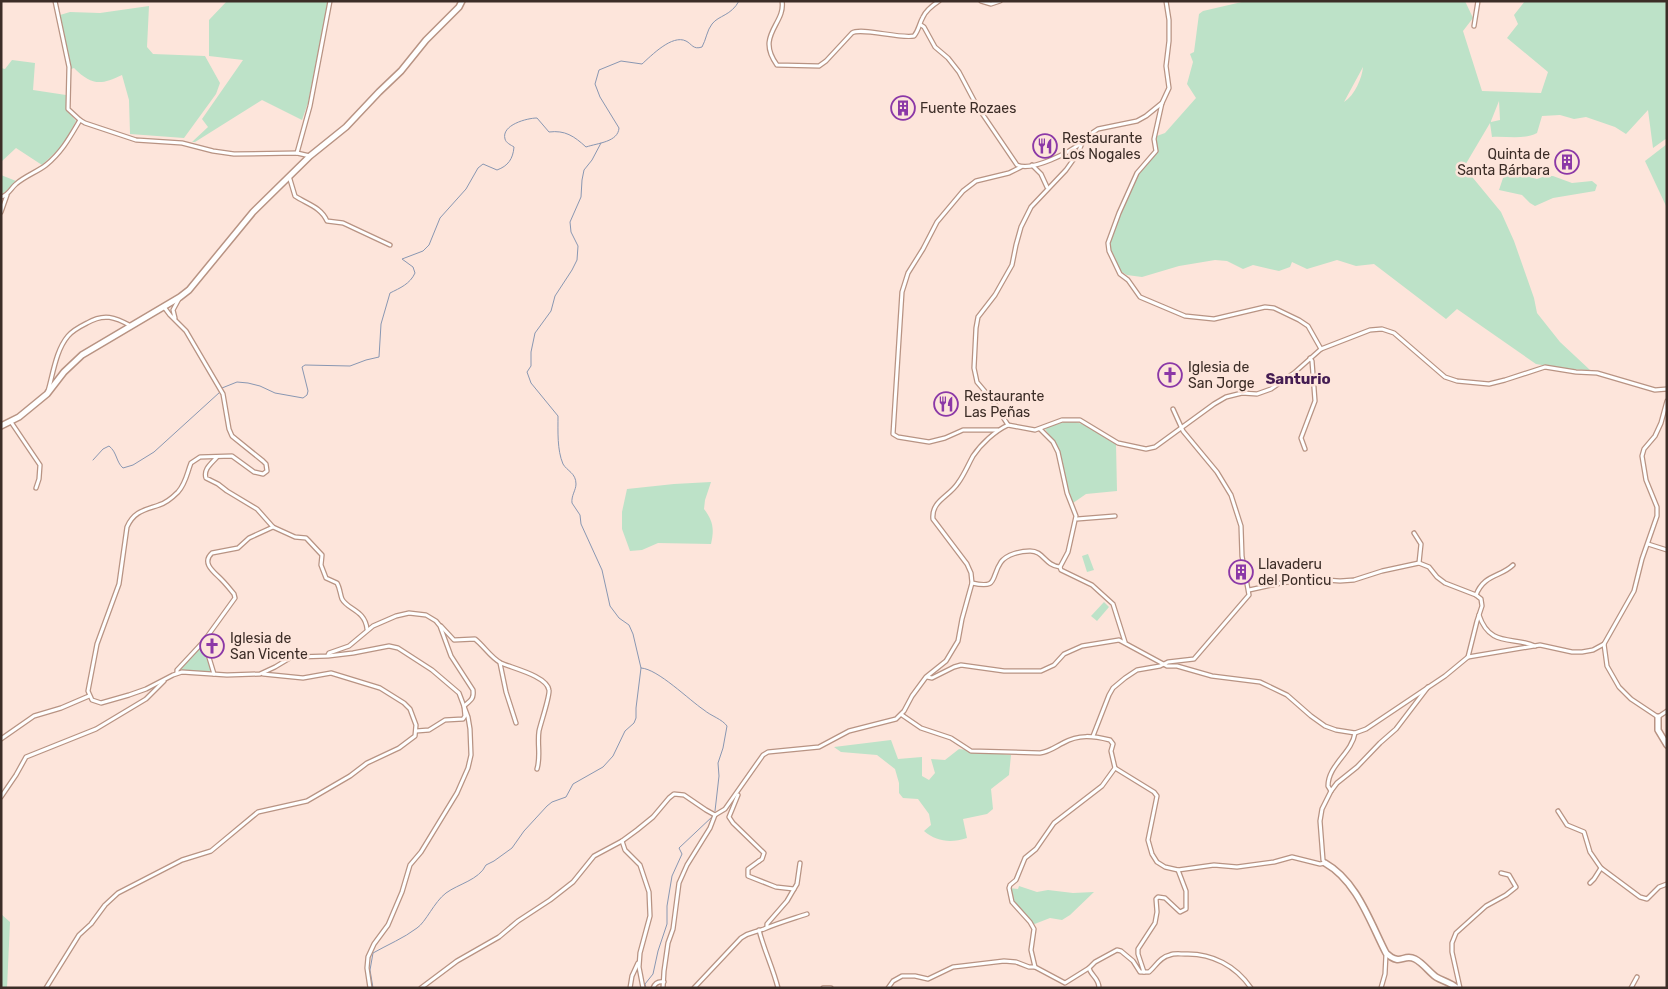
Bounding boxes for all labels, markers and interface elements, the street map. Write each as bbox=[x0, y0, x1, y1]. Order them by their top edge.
building icon: Fuente Rozaes bbox=[890, 95, 916, 121]
place label: Fuente Rozaes bbox=[920, 100, 1016, 117]
place label: Restaurante Los Nogales bbox=[1062, 130, 1142, 163]
restaurant icon: Restaurante Los Nogales bbox=[1032, 133, 1058, 159]
place label: Quinta de Santa Bárbara bbox=[1457, 146, 1550, 179]
building icon: Quinta de Santa Bárbara bbox=[1554, 149, 1580, 175]
place label: Iglesia de San Jorge bbox=[1188, 359, 1255, 392]
church icon: Iglesia de San Jorge bbox=[1157, 362, 1183, 388]
district label: Santurio bbox=[1265, 370, 1331, 388]
place label: Restaurante Las Peñas bbox=[964, 388, 1044, 421]
restaurant icon: Restaurante Las Peñas bbox=[933, 391, 959, 417]
place label: Llavaderu del Ponticu bbox=[1258, 556, 1331, 589]
building icon: Llavaderu del Ponticu bbox=[1228, 559, 1254, 585]
place label: Iglesia de San Vicente bbox=[230, 630, 308, 663]
church icon: Iglesia de San Vicente bbox=[199, 633, 225, 659]

